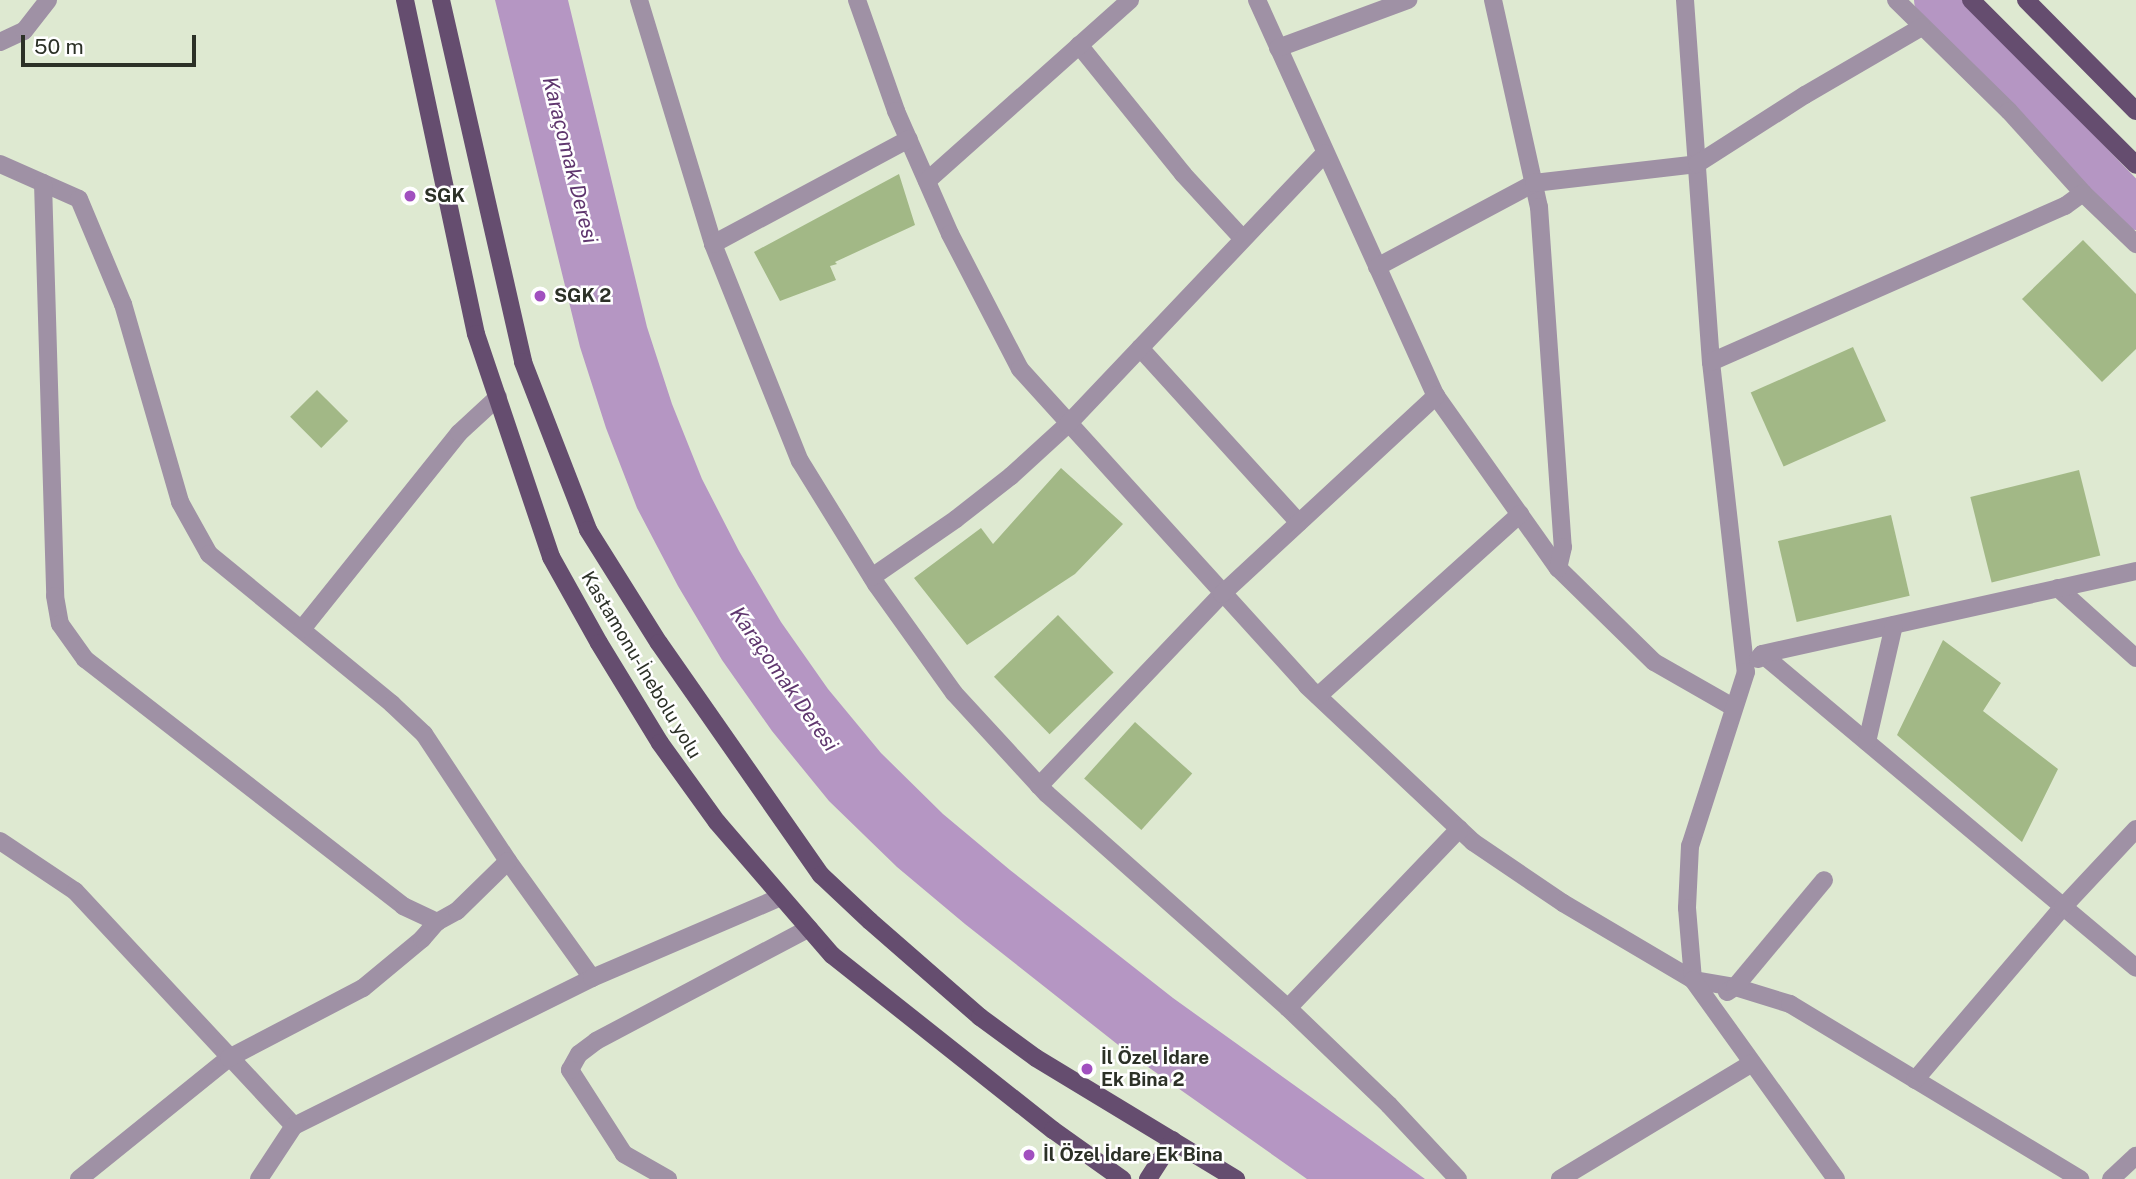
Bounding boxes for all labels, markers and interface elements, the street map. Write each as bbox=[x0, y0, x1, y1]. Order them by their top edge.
scale bar bbox=[24, 21, 200, 65]
text: 50 m bbox=[34, 34, 84, 59]
water label: Karaçomak Deresi bbox=[537, 74, 603, 246]
place label: SGK bbox=[424, 185, 465, 207]
marker: SGK bbox=[402, 188, 418, 204]
place label: SGK 2 bbox=[554, 285, 611, 307]
marker: SGK 2 bbox=[532, 288, 548, 304]
street label: Kastamonu-İnebolu yolu bbox=[576, 567, 706, 763]
water label: Karaçomak Deresi bbox=[725, 602, 843, 756]
place label: İl Özel İdare Ek Bina 2 bbox=[1101, 1047, 1209, 1091]
marker: İl Özel İdare Ek Bina 2 bbox=[1079, 1061, 1095, 1077]
place label: İl Özel İdare Ek Bina bbox=[1043, 1144, 1223, 1166]
marker: İl Özel İdare Ek Bina bbox=[1021, 1147, 1037, 1163]

